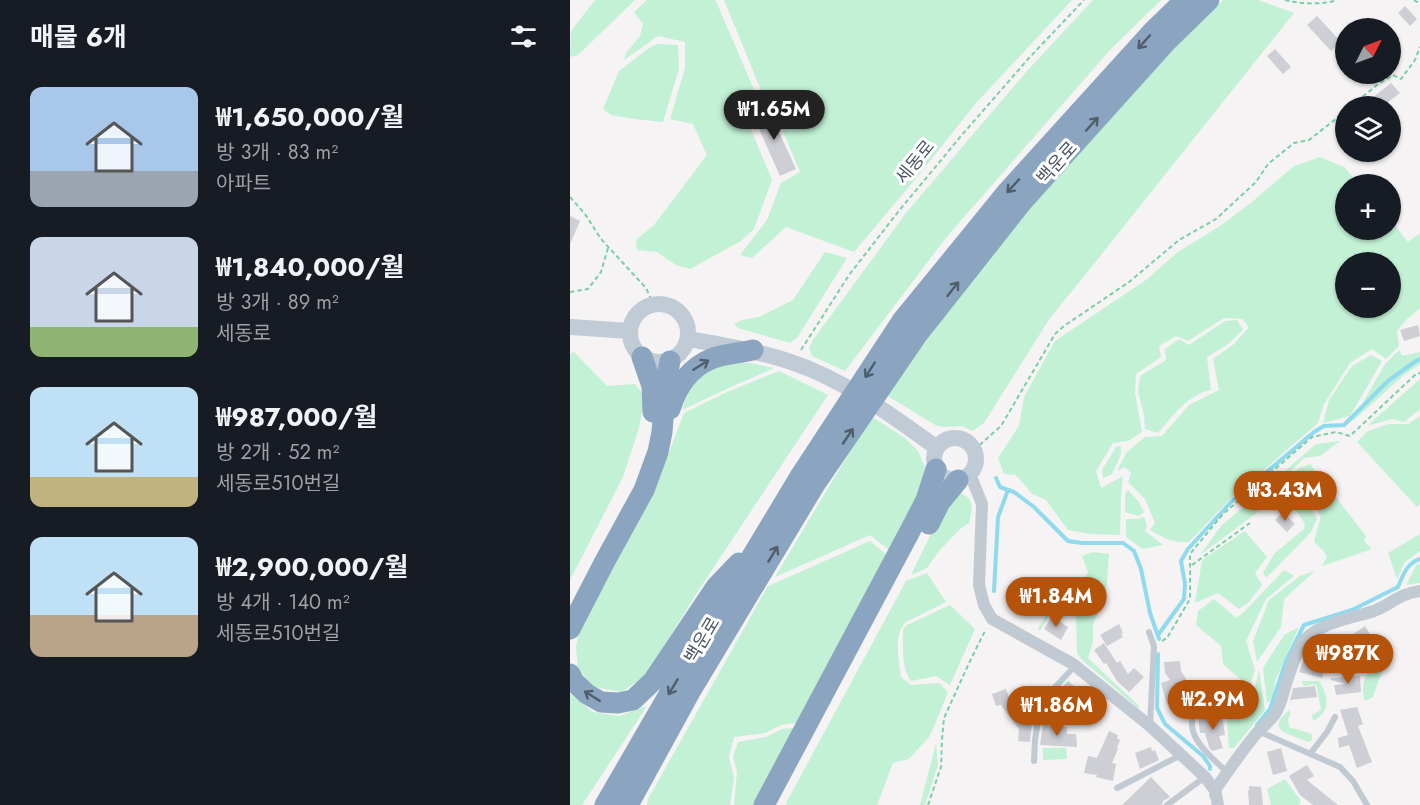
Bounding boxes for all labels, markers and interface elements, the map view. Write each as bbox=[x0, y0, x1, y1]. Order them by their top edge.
text: 매물 6개 bbox=[30, 18, 127, 56]
north arrow bbox=[1335, 18, 1401, 84]
map controls bbox=[1335, 18, 1401, 318]
icon: filters bbox=[507, 20, 540, 53]
one-way arrow bbox=[1137, 34, 1151, 49]
pin: ₩1.65M bbox=[725, 90, 823, 141]
text: ₩1.65M bbox=[738, 95, 810, 124]
button: layers bbox=[1335, 96, 1401, 162]
text: ₩1,650,000/월 bbox=[216, 98, 404, 136]
icon: home bbox=[78, 111, 150, 183]
one-way arrow bbox=[1085, 117, 1099, 132]
street label: 세동로 bbox=[889, 135, 941, 189]
street label: 백운로 bbox=[1031, 136, 1083, 190]
text: 방 3개 · 83 m² bbox=[216, 138, 338, 167]
text: 아파트 bbox=[216, 169, 271, 198]
button: + bbox=[1335, 174, 1401, 240]
one-way arrow bbox=[1006, 178, 1020, 193]
text: ₩1,840,000/월 bbox=[216, 248, 404, 286]
button: − bbox=[1335, 252, 1401, 318]
icon: home bbox=[78, 261, 150, 333]
one-way arrow bbox=[947, 282, 960, 298]
text: 방 3개 · 89 m² bbox=[216, 288, 339, 317]
text: 세동로 bbox=[216, 319, 271, 348]
one-way arrow bbox=[692, 359, 709, 371]
one-way arrow bbox=[864, 361, 876, 378]
text: ₩987,000/월 bbox=[216, 398, 378, 436]
icon: home bbox=[78, 411, 150, 483]
one-way arrow bbox=[842, 428, 854, 444]
text: 방 2개 · 52 m² bbox=[216, 438, 339, 467]
text: 세동로510번길 bbox=[216, 469, 340, 498]
pin: ₩3.43M bbox=[1236, 471, 1334, 522]
text: ₩3.43M bbox=[1248, 476, 1322, 505]
one-way arrow bbox=[767, 546, 779, 563]
text: ₩2,900,000/월 bbox=[216, 548, 408, 586]
icon: home bbox=[78, 561, 150, 633]
pin: ₩1.84M bbox=[1007, 577, 1105, 628]
text: ₩1.84M bbox=[1020, 582, 1092, 611]
text: 방 4개 · 140 m² bbox=[216, 588, 350, 617]
street label: 백운로 bbox=[678, 612, 726, 668]
text: 세동로510번길 bbox=[216, 619, 340, 648]
pin: ₩987K bbox=[1306, 634, 1390, 685]
text: ₩987K bbox=[1316, 639, 1380, 668]
one-way arrow bbox=[667, 678, 679, 695]
pin: ₩2.9M bbox=[1171, 680, 1255, 731]
text: ₩2.9M bbox=[1182, 685, 1244, 714]
pin: ₩1.86M bbox=[1008, 686, 1106, 737]
one-way arrow bbox=[584, 690, 601, 702]
text: ₩1.86M bbox=[1021, 691, 1093, 720]

